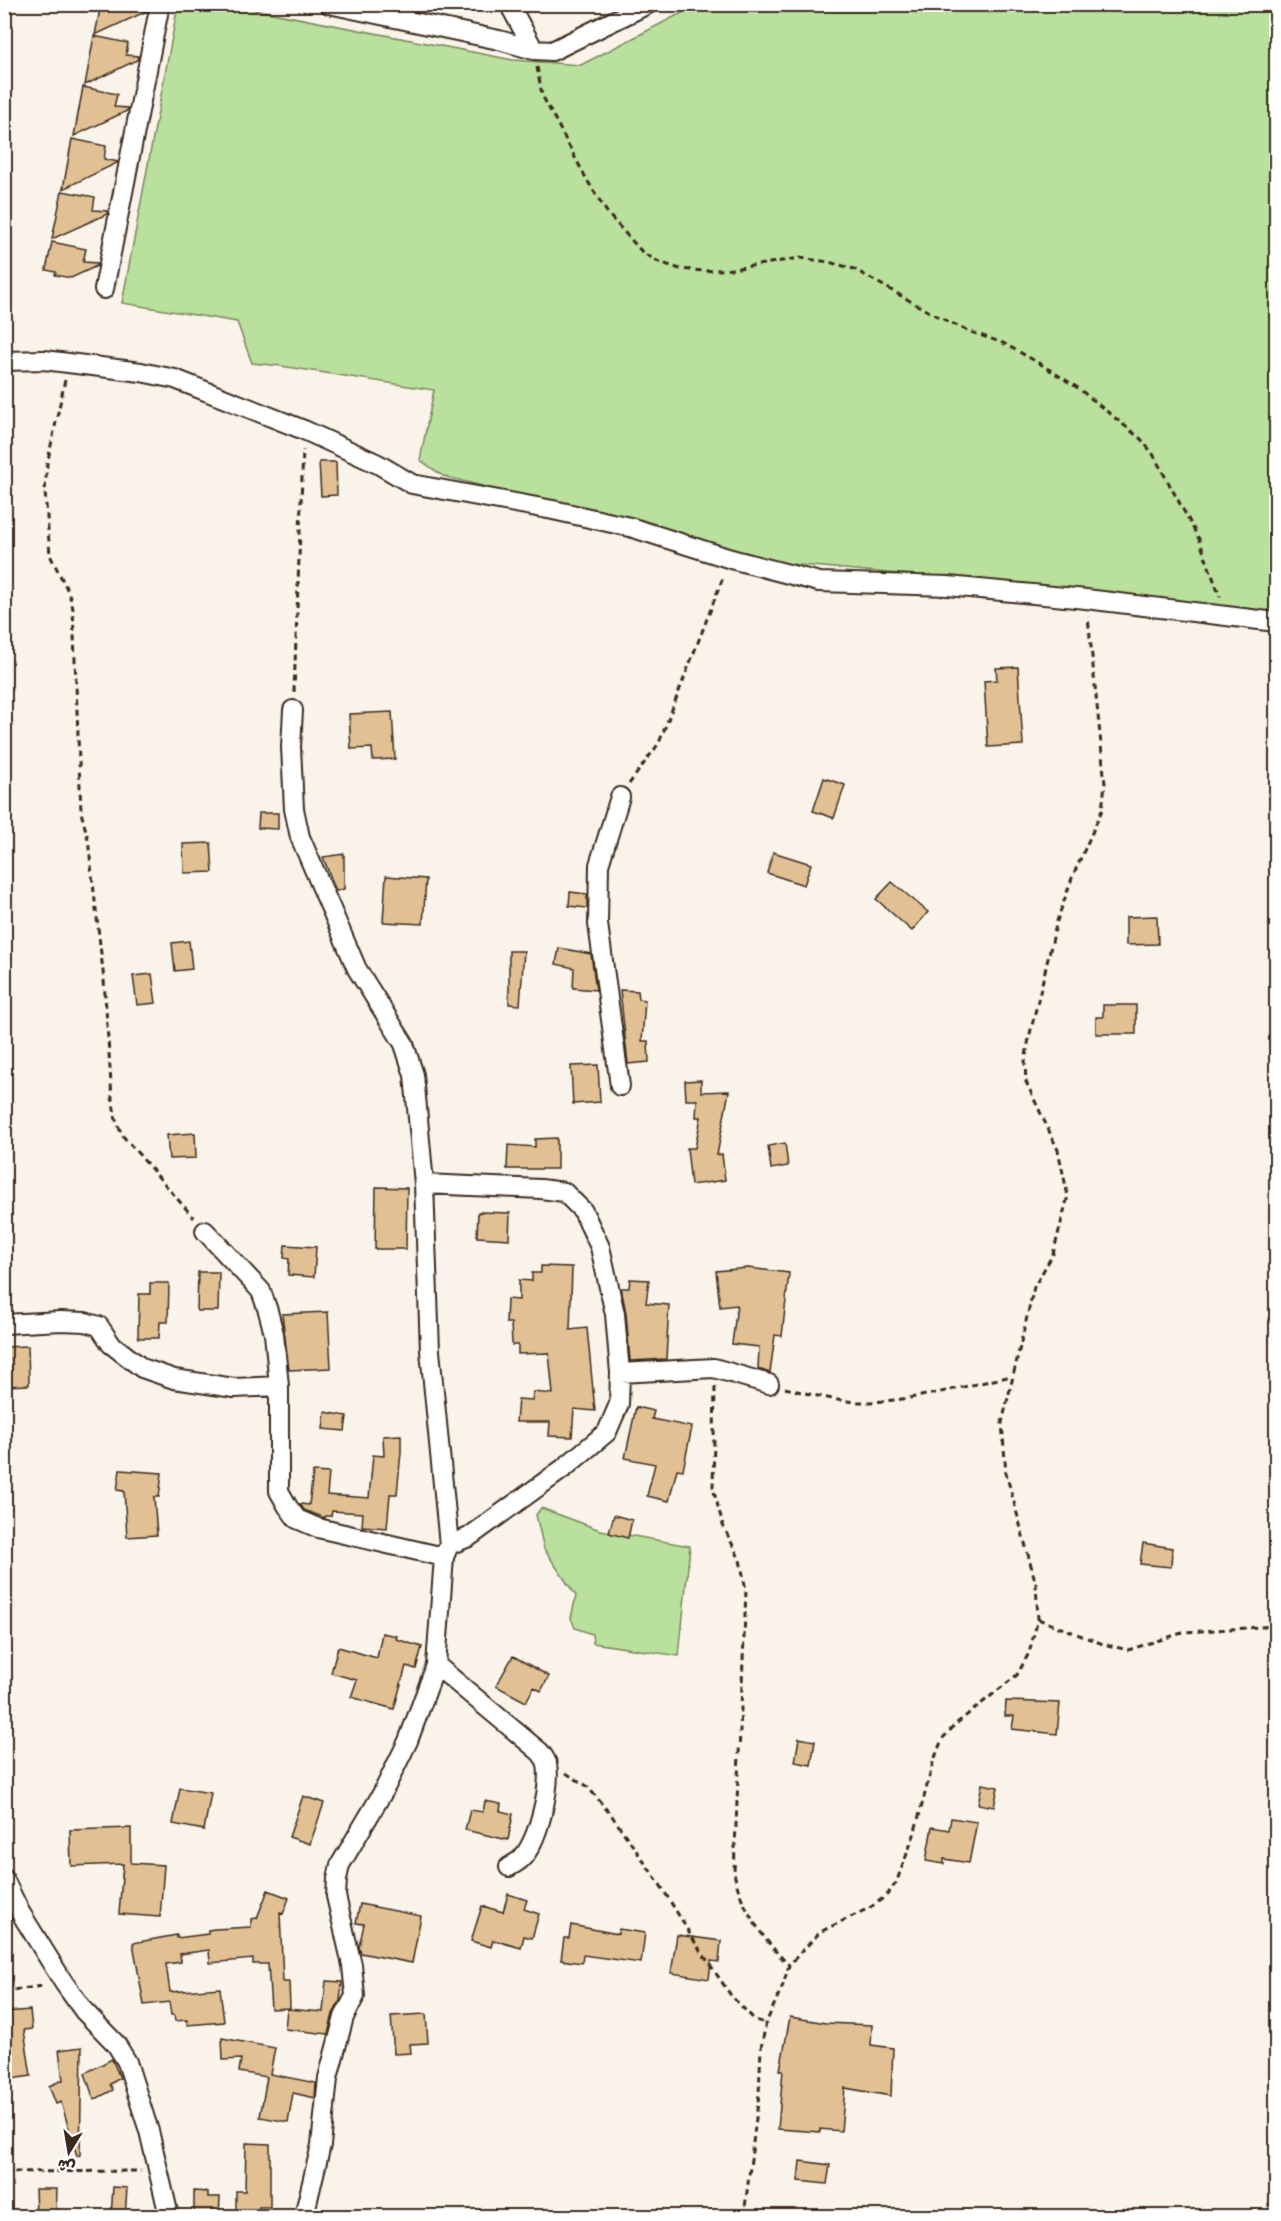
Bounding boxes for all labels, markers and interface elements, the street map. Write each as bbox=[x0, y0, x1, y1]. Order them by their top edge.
north arrow bbox=[39, 2122, 99, 2182]
text: ش bbox=[55, 2154, 77, 2181]

